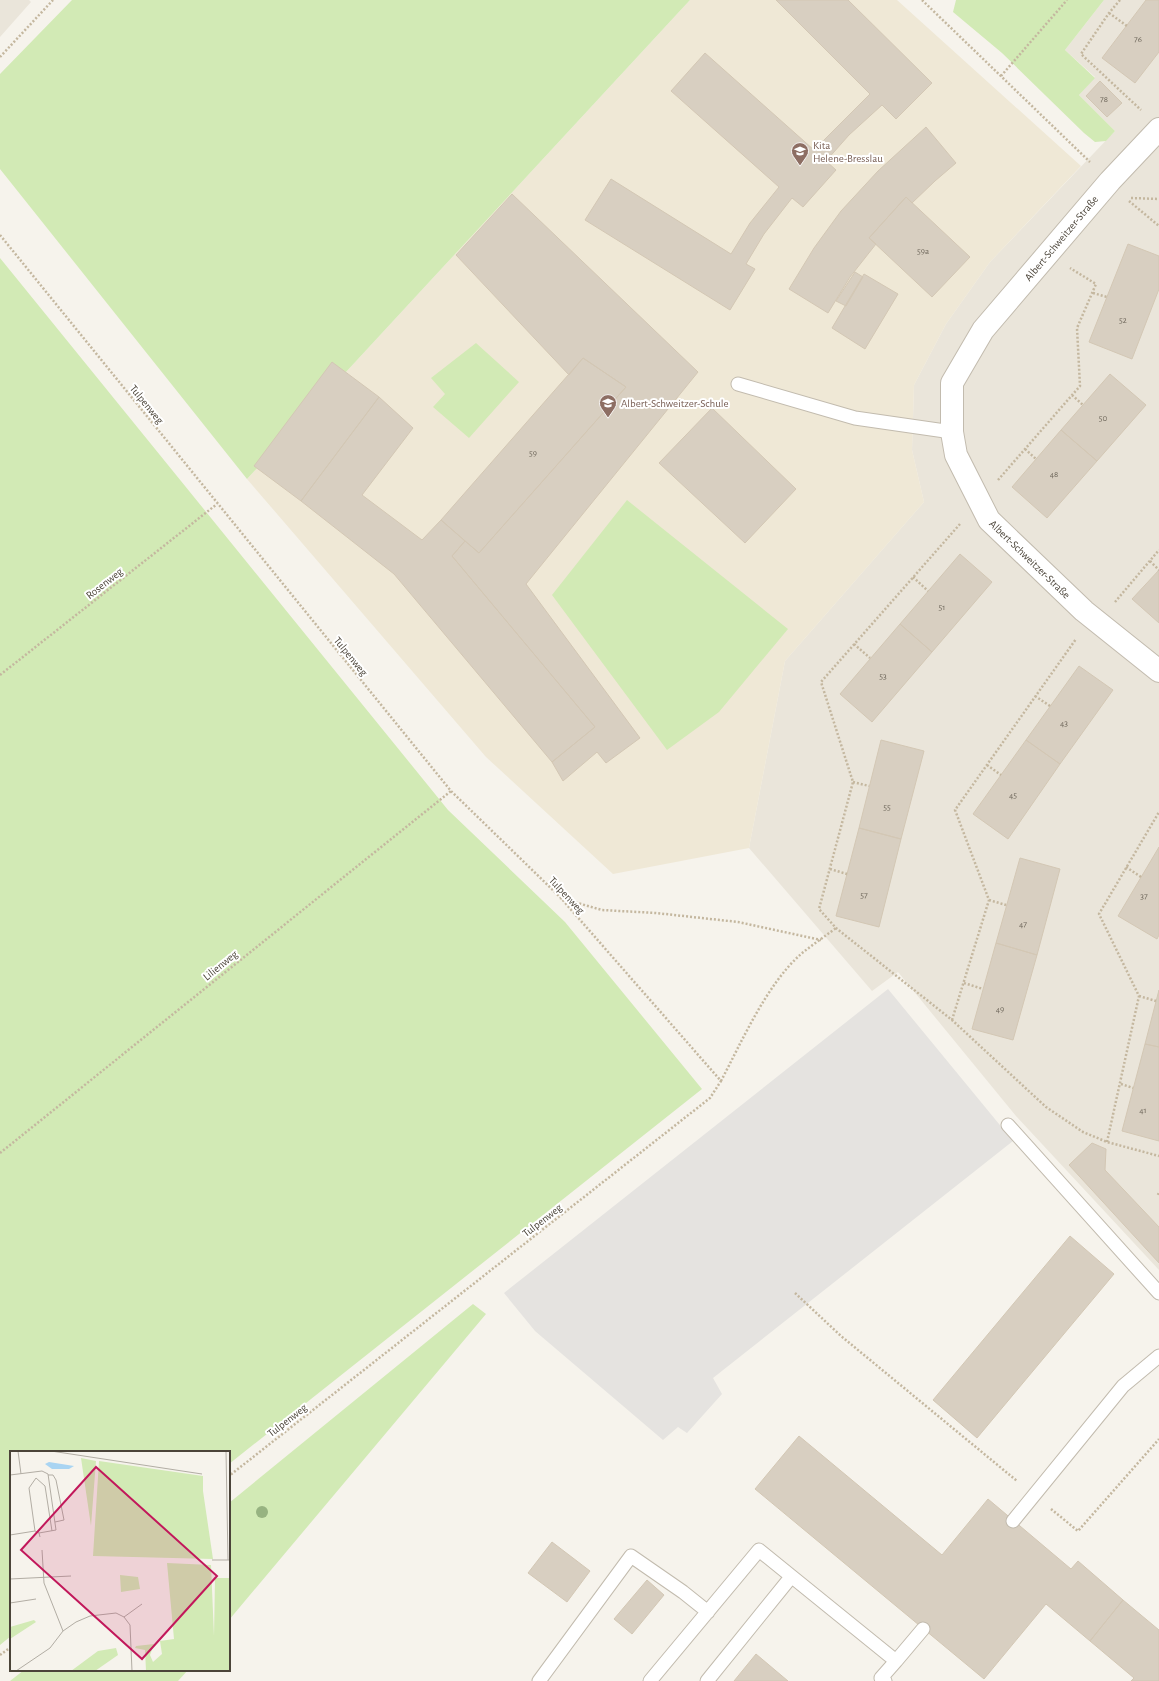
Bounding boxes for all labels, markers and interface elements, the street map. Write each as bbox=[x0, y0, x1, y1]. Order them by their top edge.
house number: 76 bbox=[1134, 35, 1142, 44]
house number: 78 bbox=[1100, 95, 1108, 104]
place label: Kita Helene-Bresslau bbox=[813, 140, 883, 164]
school or university icon: Kita Helene-Bresslau bbox=[790, 141, 810, 166]
street label: Albert-Schweitzer-Straße bbox=[1023, 194, 1100, 283]
house number: 59a bbox=[917, 247, 929, 256]
house number: 52 bbox=[1119, 316, 1127, 325]
street label: Tulpenweg bbox=[128, 383, 166, 426]
school or university icon: Albert-Schweitzer-Schule bbox=[598, 393, 618, 418]
place label: Albert-Schweitzer-Schule bbox=[621, 398, 729, 409]
house number: 50 bbox=[1099, 414, 1108, 423]
house number: 59 bbox=[529, 449, 537, 458]
house number: 48 bbox=[1050, 470, 1058, 479]
street label: Albert-Schweitzer-Straße bbox=[987, 518, 1072, 601]
street label: Rosenweg bbox=[84, 565, 125, 601]
house number: 51 bbox=[939, 603, 945, 612]
street label: Tulpenweg bbox=[332, 635, 370, 678]
house number: 53 bbox=[879, 672, 887, 681]
house number: 43 bbox=[1060, 719, 1068, 728]
house number: 45 bbox=[1009, 791, 1017, 800]
house number: 55 bbox=[883, 803, 891, 812]
street label: Tulpenweg bbox=[547, 875, 587, 917]
house number: 57 bbox=[860, 891, 868, 900]
house number: 37 bbox=[1140, 892, 1148, 901]
house number: 47 bbox=[1019, 920, 1027, 929]
street label: Lilienweg bbox=[201, 948, 240, 982]
house number: 49 bbox=[996, 1005, 1004, 1014]
house number: 41 bbox=[1139, 1106, 1147, 1115]
street label: Tulpenweg bbox=[521, 1201, 565, 1239]
street label: Tulpenweg bbox=[266, 1401, 310, 1439]
inset map bbox=[10, 1451, 230, 1671]

